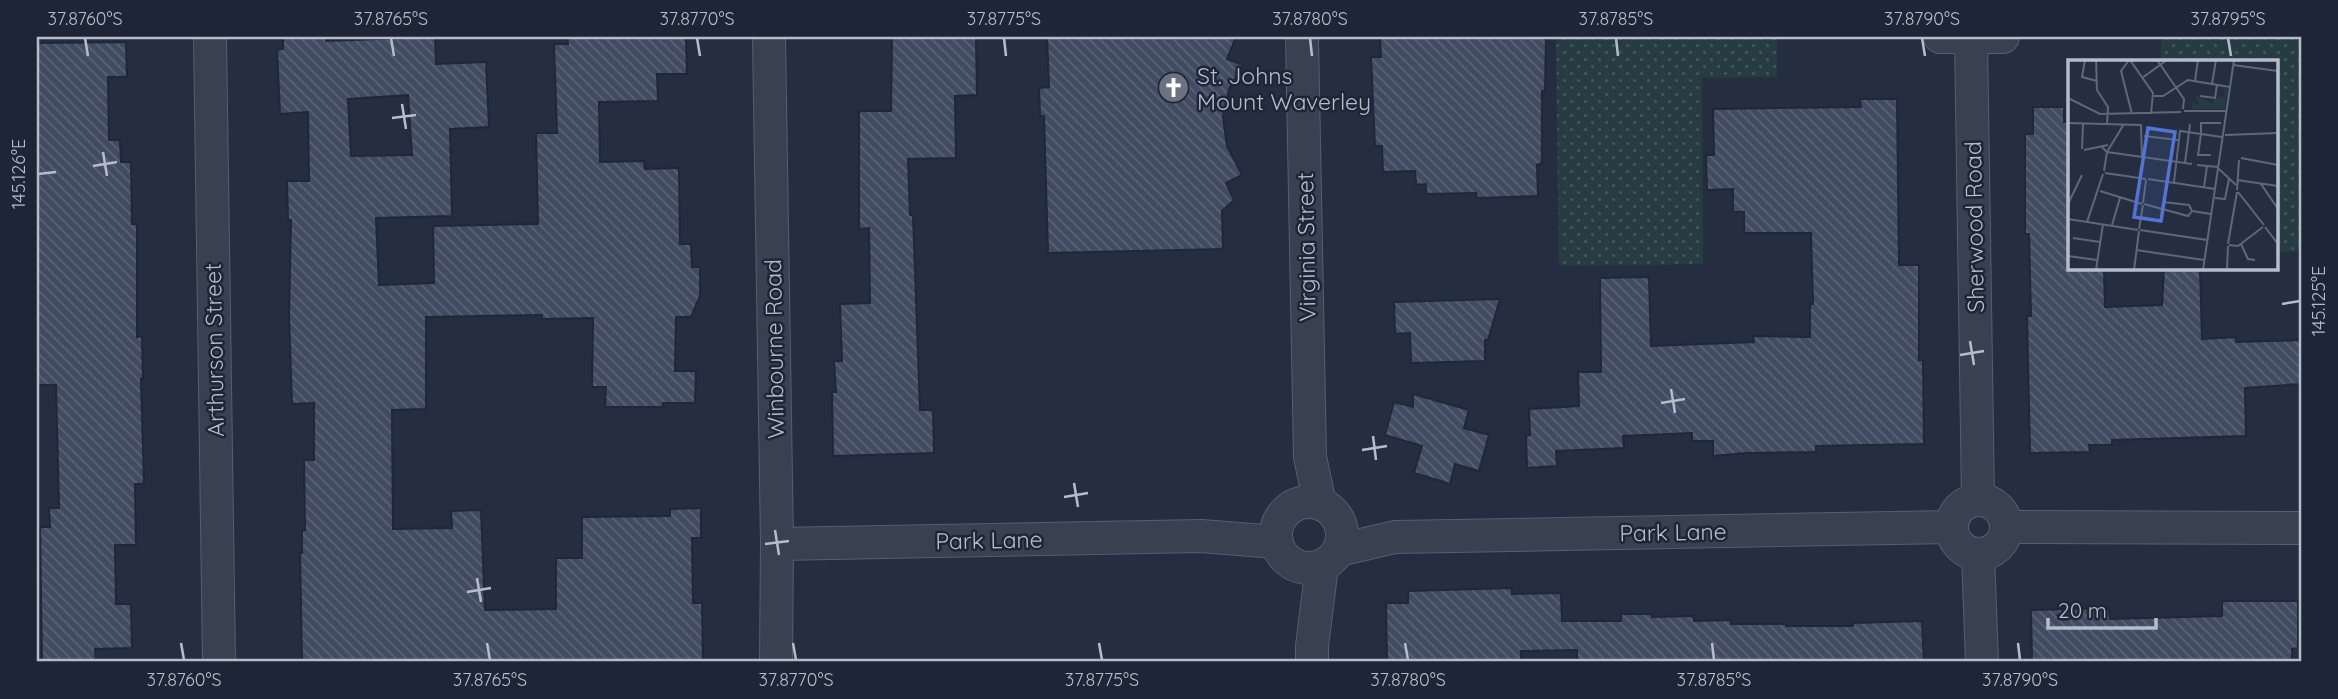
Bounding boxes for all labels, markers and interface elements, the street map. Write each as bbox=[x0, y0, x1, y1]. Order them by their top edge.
text: 37.8760°S bbox=[47, 7, 123, 30]
text: 37.8765°S bbox=[354, 7, 428, 30]
text: 37.8770°S bbox=[659, 7, 735, 30]
text: 37.8775°S bbox=[967, 7, 1041, 30]
text: 37.8780°S bbox=[1272, 7, 1348, 30]
text: 37.8785°S bbox=[1579, 7, 1653, 30]
text: 37.8790°S bbox=[1884, 7, 1960, 30]
text: 37.8795°S bbox=[2190, 7, 2266, 30]
inset map bbox=[2068, 60, 2278, 270]
place label: St. Johns Mount Waverley bbox=[1197, 61, 1371, 116]
church icon: St. Johns Mount Waverley bbox=[1157, 71, 1191, 105]
text: 145.126°E bbox=[7, 139, 30, 209]
street label: Sherwood Road bbox=[1958, 141, 1990, 313]
street label: Virginia Street bbox=[1290, 172, 1322, 322]
street label: Winbourne Road bbox=[758, 259, 790, 439]
street label: Arthurson Street bbox=[198, 263, 230, 437]
text: 145.125°E bbox=[2307, 266, 2330, 336]
street label: Park Lane bbox=[1619, 517, 1727, 547]
street label: Park Lane bbox=[935, 525, 1043, 555]
scale bar bbox=[2048, 587, 2156, 631]
text: 20 m bbox=[2058, 597, 2107, 623]
text: 37.8760°S bbox=[146, 668, 222, 691]
text: 37.8765°S bbox=[453, 668, 527, 691]
text: 37.8770°S bbox=[758, 668, 834, 691]
text: 37.8775°S bbox=[1065, 668, 1139, 691]
text: 37.8780°S bbox=[1370, 668, 1446, 691]
text: 37.8785°S bbox=[1677, 668, 1751, 691]
text: 37.8790°S bbox=[1982, 668, 2058, 691]

